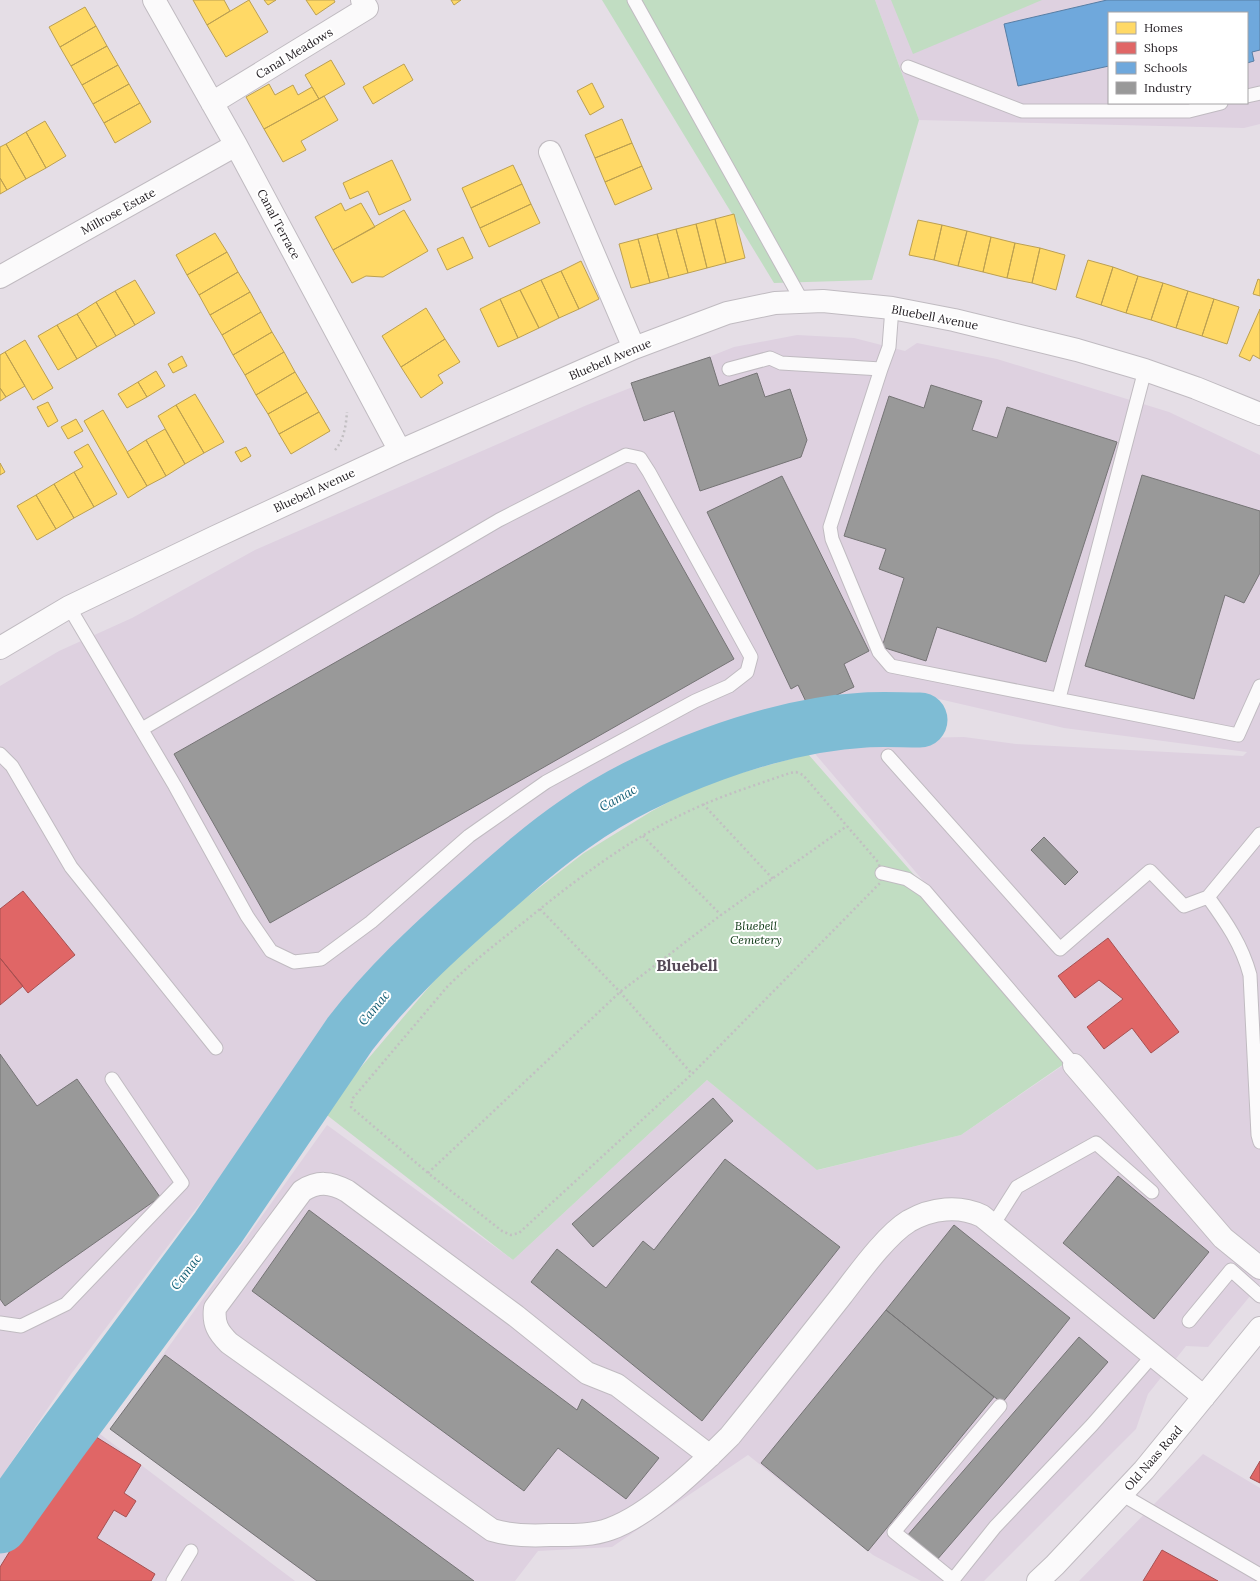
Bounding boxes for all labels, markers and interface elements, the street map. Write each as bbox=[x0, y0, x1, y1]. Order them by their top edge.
legend bbox=[1108, 12, 1248, 104]
text: Homes bbox=[1144, 20, 1183, 35]
street label: Canal Meadows bbox=[253, 24, 336, 82]
text: Shops bbox=[1144, 40, 1178, 55]
text: Schools bbox=[1144, 60, 1188, 75]
text: Industry bbox=[1144, 80, 1192, 95]
street label: Millrose Estate bbox=[78, 184, 158, 238]
street label: Canal Terrace bbox=[254, 186, 304, 262]
street label: Bluebell Avenue bbox=[890, 301, 980, 333]
street label: Bluebell Avenue bbox=[566, 335, 654, 383]
street label: Bluebell Avenue bbox=[271, 464, 358, 515]
water label: Camac bbox=[596, 781, 640, 815]
park label: Bluebell Cemetery bbox=[730, 918, 782, 947]
district label: Bluebell bbox=[656, 955, 718, 975]
water label: Camac bbox=[354, 987, 394, 1029]
water label: Camac bbox=[167, 1251, 205, 1293]
street label: Old Naas Road bbox=[1121, 1422, 1185, 1494]

